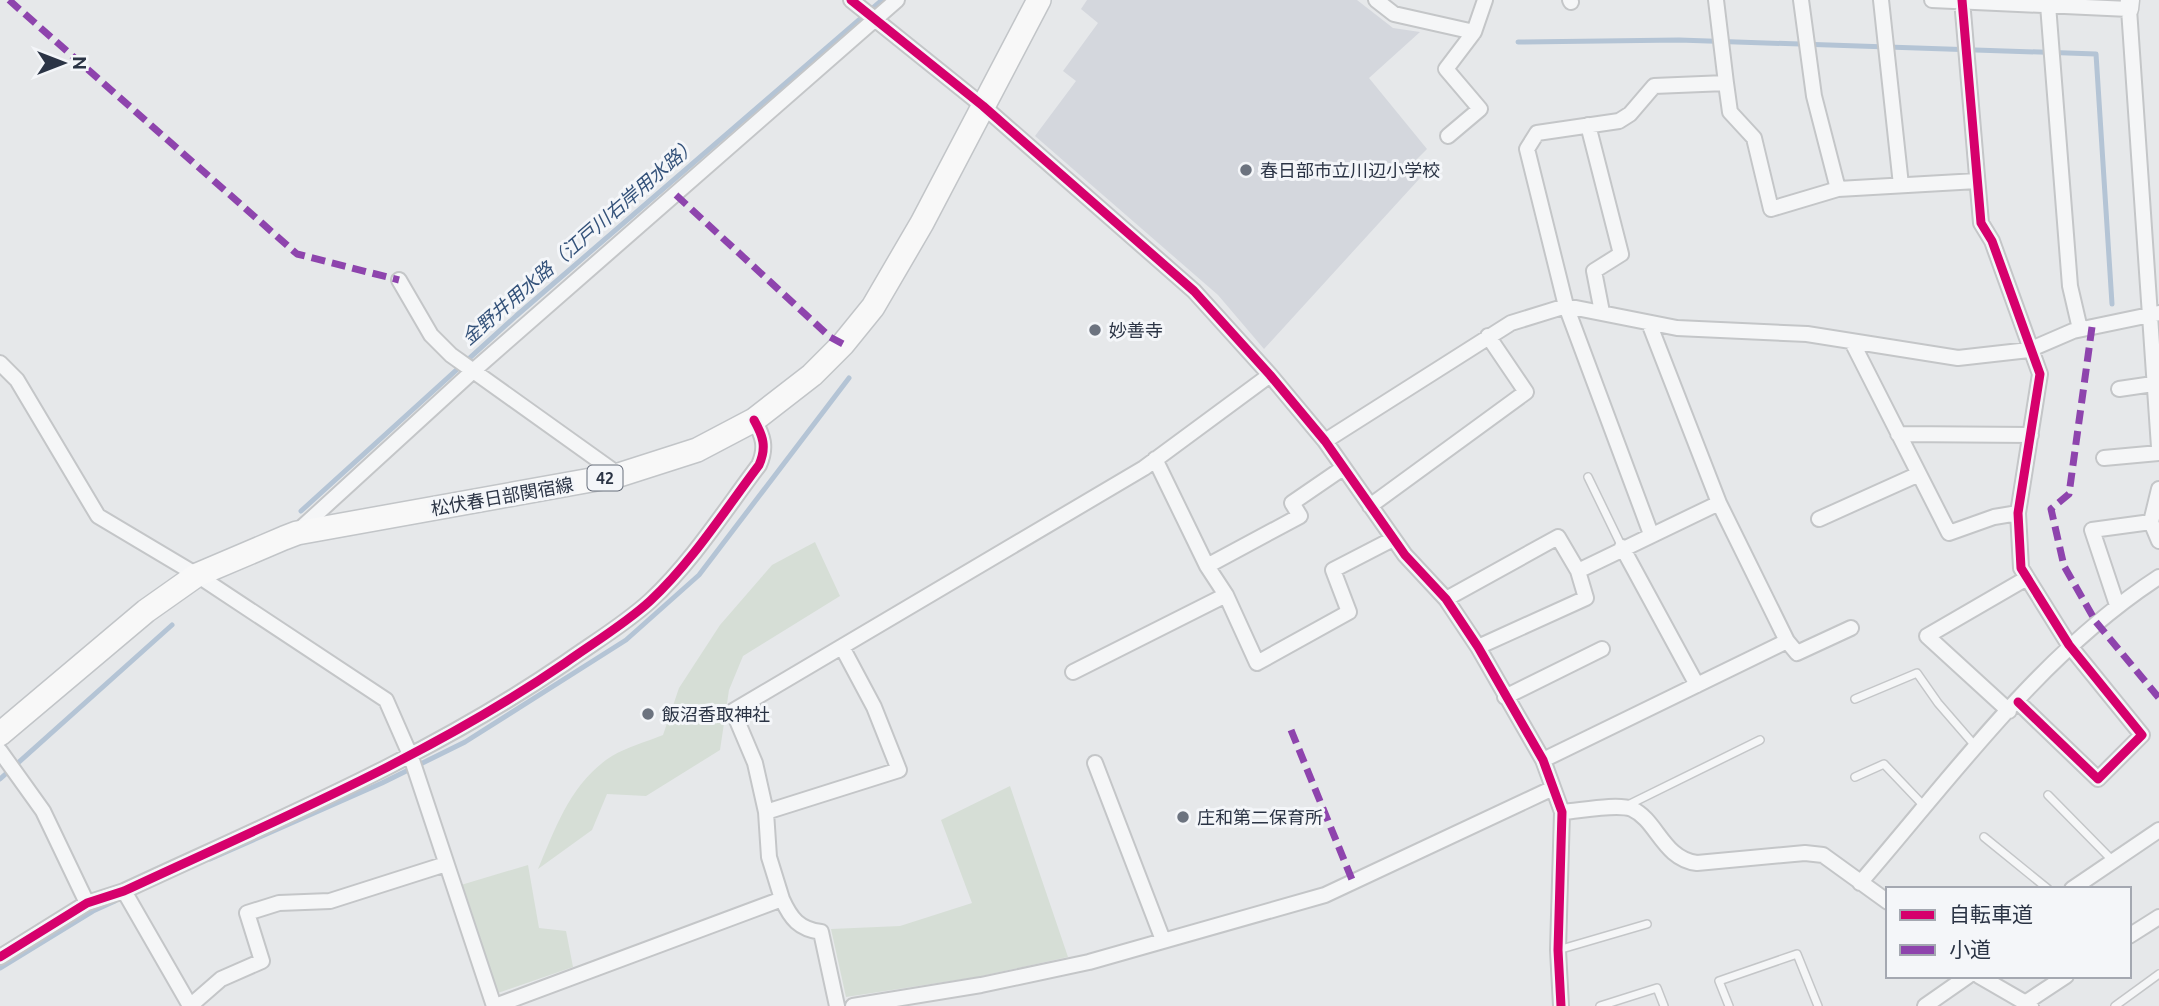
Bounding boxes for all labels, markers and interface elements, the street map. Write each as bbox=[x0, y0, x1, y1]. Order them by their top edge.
north arrow bbox=[28, 28, 98, 98]
text: N bbox=[69, 56, 91, 70]
water label: 金野井用水路（江戸川右岸用水路） bbox=[457, 133, 701, 349]
place label: 春日部市立川辺小学校 bbox=[1260, 160, 1440, 180]
marker: 春日部市立川辺小学校 bbox=[1238, 162, 1254, 178]
place label: 妙善寺 bbox=[1109, 320, 1163, 340]
marker: 妙善寺 bbox=[1087, 322, 1103, 338]
road number: 42 bbox=[588, 466, 622, 491]
street label: 松伏春日部関宿線 bbox=[429, 474, 575, 518]
place label: 飯沼香取神社 bbox=[662, 704, 770, 724]
marker: 飯沼香取神社 bbox=[640, 706, 656, 722]
place label: 庄和第二保育所 bbox=[1197, 807, 1323, 827]
marker: 庄和第二保育所 bbox=[1175, 809, 1191, 825]
legend bbox=[1886, 887, 2131, 978]
text: 自転車道 bbox=[1949, 902, 2033, 926]
text: 小道 bbox=[1949, 937, 1991, 961]

